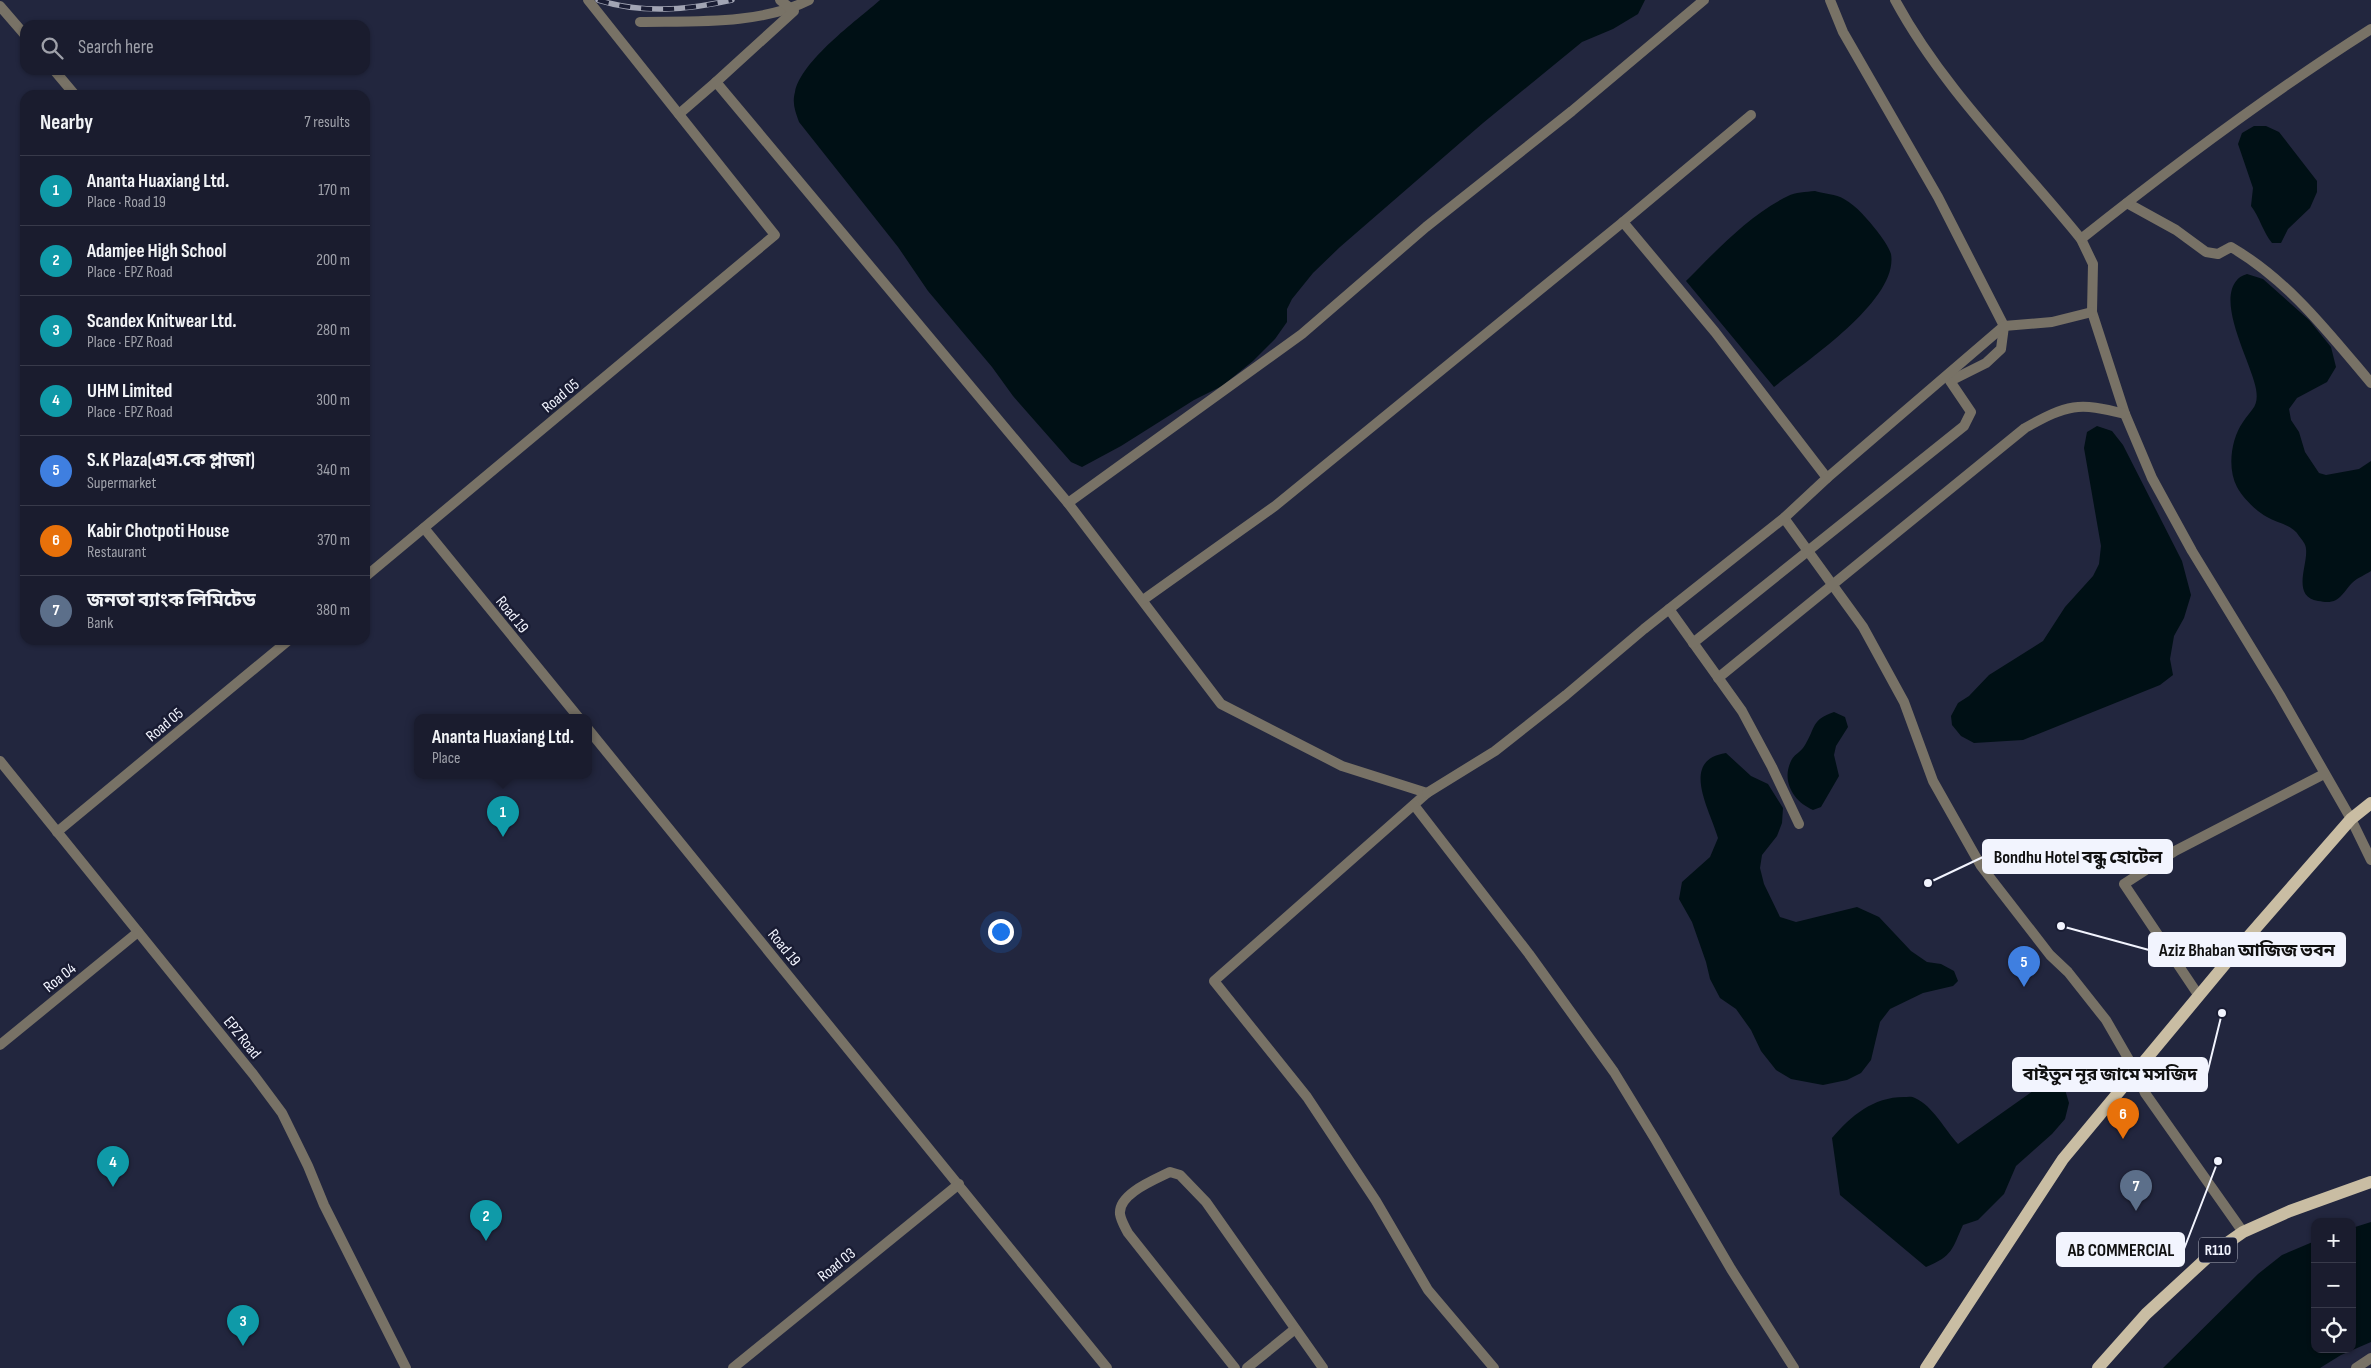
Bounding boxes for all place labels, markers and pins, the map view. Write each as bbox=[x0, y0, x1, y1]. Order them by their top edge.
pin: 1 bbox=[487, 796, 519, 837]
callout: Bondhu Hotel বন্ধু হোটেল bbox=[1983, 840, 2172, 873]
callout: Aziz Bhaban আজিজ ভবন bbox=[2149, 933, 2345, 966]
pin: 5 bbox=[2008, 946, 2040, 987]
callout: বাইতুন নূর জামে মসজিদ bbox=[2013, 1058, 2207, 1091]
pin: 6 bbox=[2107, 1098, 2139, 1139]
pin: 4 bbox=[97, 1146, 129, 1187]
pin: 7 bbox=[2120, 1170, 2152, 1211]
pin: 2 bbox=[470, 1200, 502, 1241]
callout: AB COMMERCIAL bbox=[2057, 1233, 2184, 1266]
pin: 3 bbox=[227, 1305, 259, 1346]

